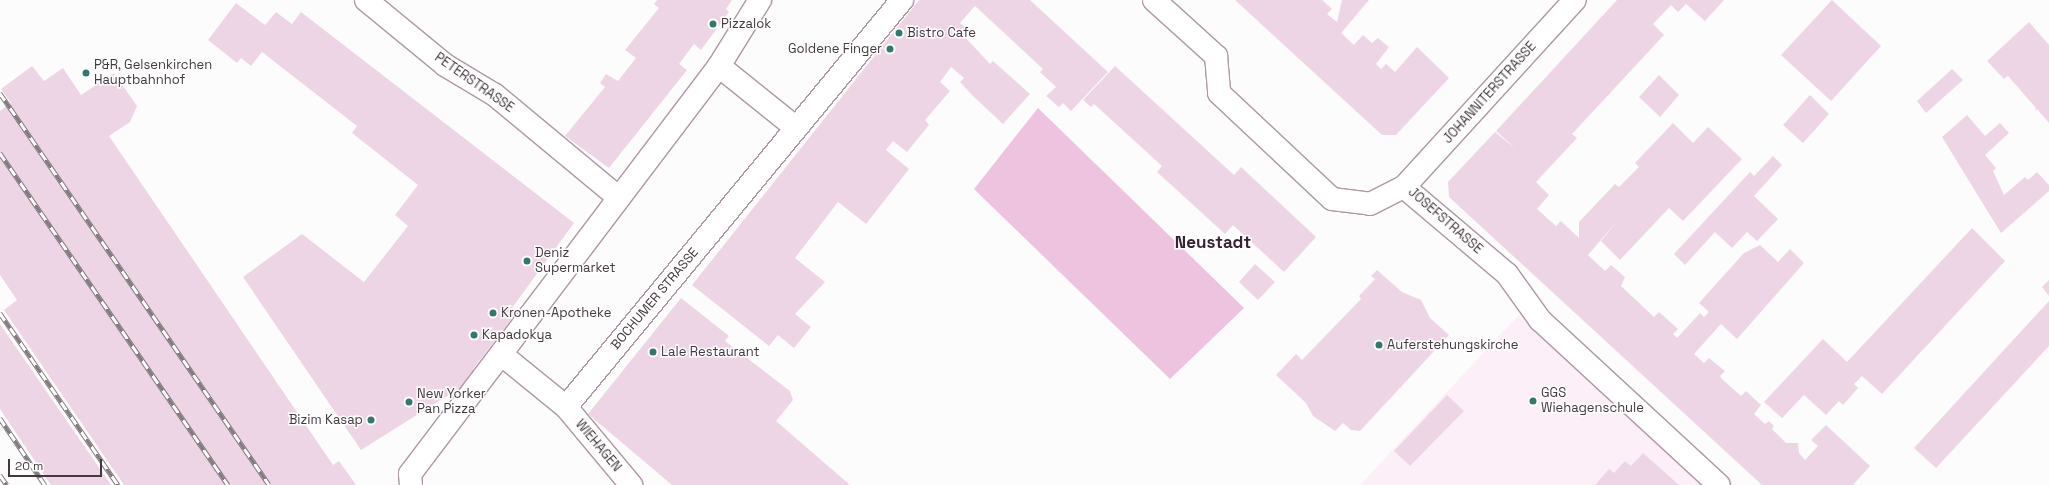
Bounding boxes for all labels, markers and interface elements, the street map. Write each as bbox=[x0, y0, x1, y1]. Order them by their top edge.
place label: Pizzalok bbox=[721, 16, 771, 32]
marker: Pizzalok bbox=[708, 19, 718, 29]
place label: Bistro Cafe bbox=[907, 25, 976, 41]
marker: Bistro Cafe bbox=[894, 28, 904, 38]
street label: JOHANNITERSTRASSE bbox=[1440, 39, 1540, 147]
place label: Goldene Finger bbox=[788, 41, 882, 57]
marker: Goldene Finger bbox=[885, 44, 895, 54]
street label: PETERSTRASSE bbox=[431, 50, 517, 116]
place label: P&R, Gelsenkirchen Hauptbahnhof bbox=[94, 58, 213, 89]
marker: P&R, Gelsenkirchen Hauptbahnhof bbox=[81, 68, 91, 78]
street label: JOSEFSTRASSE bbox=[1405, 184, 1485, 258]
district label: Neustadt bbox=[1175, 233, 1251, 253]
street label: BOCHUMER STRASSE bbox=[608, 245, 702, 353]
place label: Deniz Supermarket bbox=[535, 246, 616, 277]
marker: Deniz Supermarket bbox=[522, 256, 532, 266]
place label: Kronen-Apotheke bbox=[501, 305, 611, 321]
marker: Kronen-Apotheke bbox=[488, 308, 498, 318]
place label: Kapadokya bbox=[482, 327, 552, 343]
marker: Kapadokya bbox=[469, 330, 479, 340]
place label: Auferstehungskirche bbox=[1387, 337, 1518, 353]
marker: Auferstehungskirche bbox=[1374, 340, 1384, 350]
place label: Lale Restaurant bbox=[661, 344, 760, 360]
marker: Lale Restaurant bbox=[648, 347, 658, 357]
place label: GGS Wiehagenschule bbox=[1541, 386, 1644, 417]
place label: New Yorker Pan Pizza bbox=[417, 387, 486, 418]
marker: GGS Wiehagenschule bbox=[1528, 396, 1538, 406]
marker: New Yorker Pan Pizza bbox=[404, 397, 414, 407]
place label: Bizim Kasap bbox=[289, 412, 363, 428]
marker: Bizim Kasap bbox=[366, 415, 376, 425]
street label: WIEHAGEN bbox=[572, 417, 624, 475]
scale bar bbox=[10, 451, 104, 477]
text: 20 m bbox=[15, 458, 43, 474]

